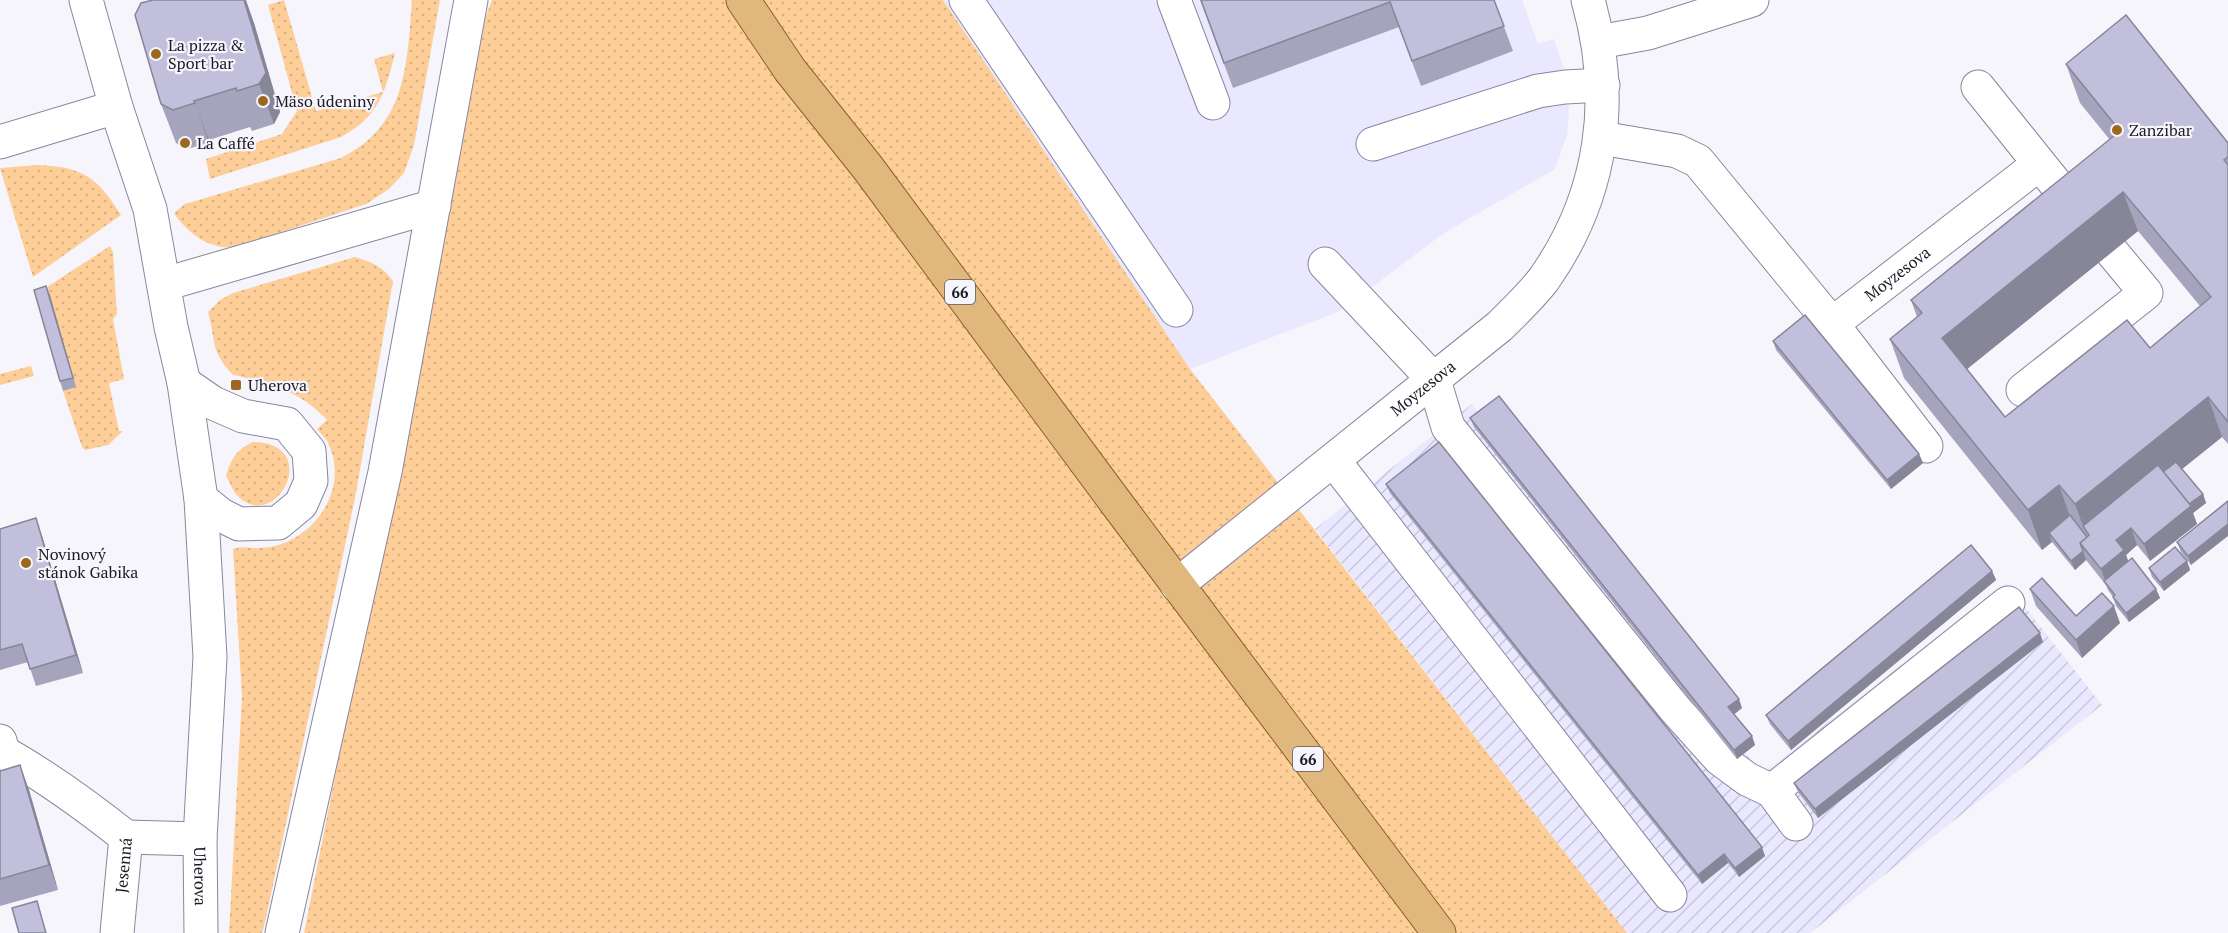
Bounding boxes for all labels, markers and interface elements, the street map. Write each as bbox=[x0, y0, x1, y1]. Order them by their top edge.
place label: La pizza & Sport bar bbox=[168, 34, 244, 74]
marker: La pizza & Sport bar bbox=[149, 47, 163, 61]
place label: Mäso údeniny bbox=[275, 90, 376, 112]
marker: Mäso údeniny bbox=[256, 94, 270, 108]
place label: Zanzibar bbox=[2129, 119, 2193, 141]
marker: Zanzibar bbox=[2110, 123, 2124, 137]
place label: La Caffé bbox=[197, 132, 255, 154]
marker: La Caffé bbox=[178, 136, 192, 150]
street label: Moyzesova bbox=[1860, 241, 1935, 306]
road number: 66 bbox=[945, 280, 975, 304]
street label: Moyzesova bbox=[1386, 355, 1460, 421]
place label: Uherova bbox=[248, 374, 307, 396]
marker: Uherova bbox=[229, 378, 243, 392]
place label: Novinový stánok Gabika bbox=[38, 543, 138, 583]
marker: Novinový stánok Gabika bbox=[19, 556, 33, 570]
road number: 66 bbox=[1293, 747, 1323, 771]
street label: Jesenná bbox=[110, 837, 137, 894]
street label: Uherova bbox=[189, 847, 212, 906]

